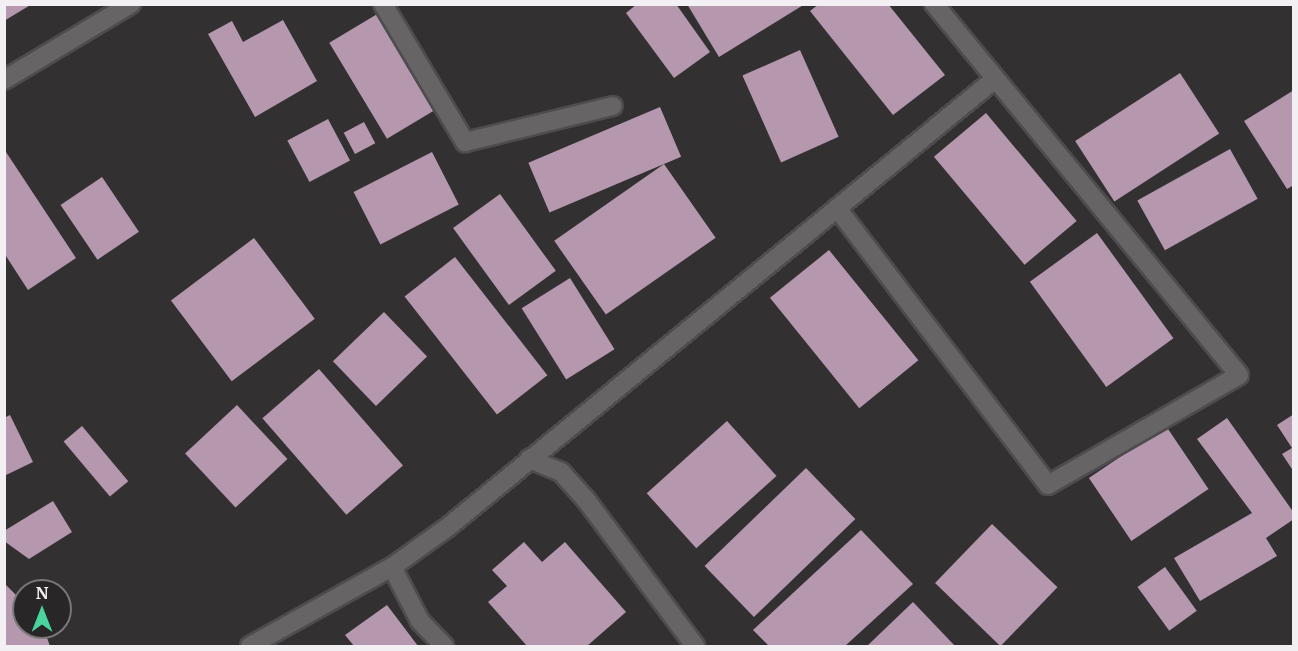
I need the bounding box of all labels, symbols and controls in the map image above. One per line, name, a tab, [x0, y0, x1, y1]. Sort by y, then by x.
north arrow	[12, 579, 72, 639]
text: N	[36, 583, 48, 603]

